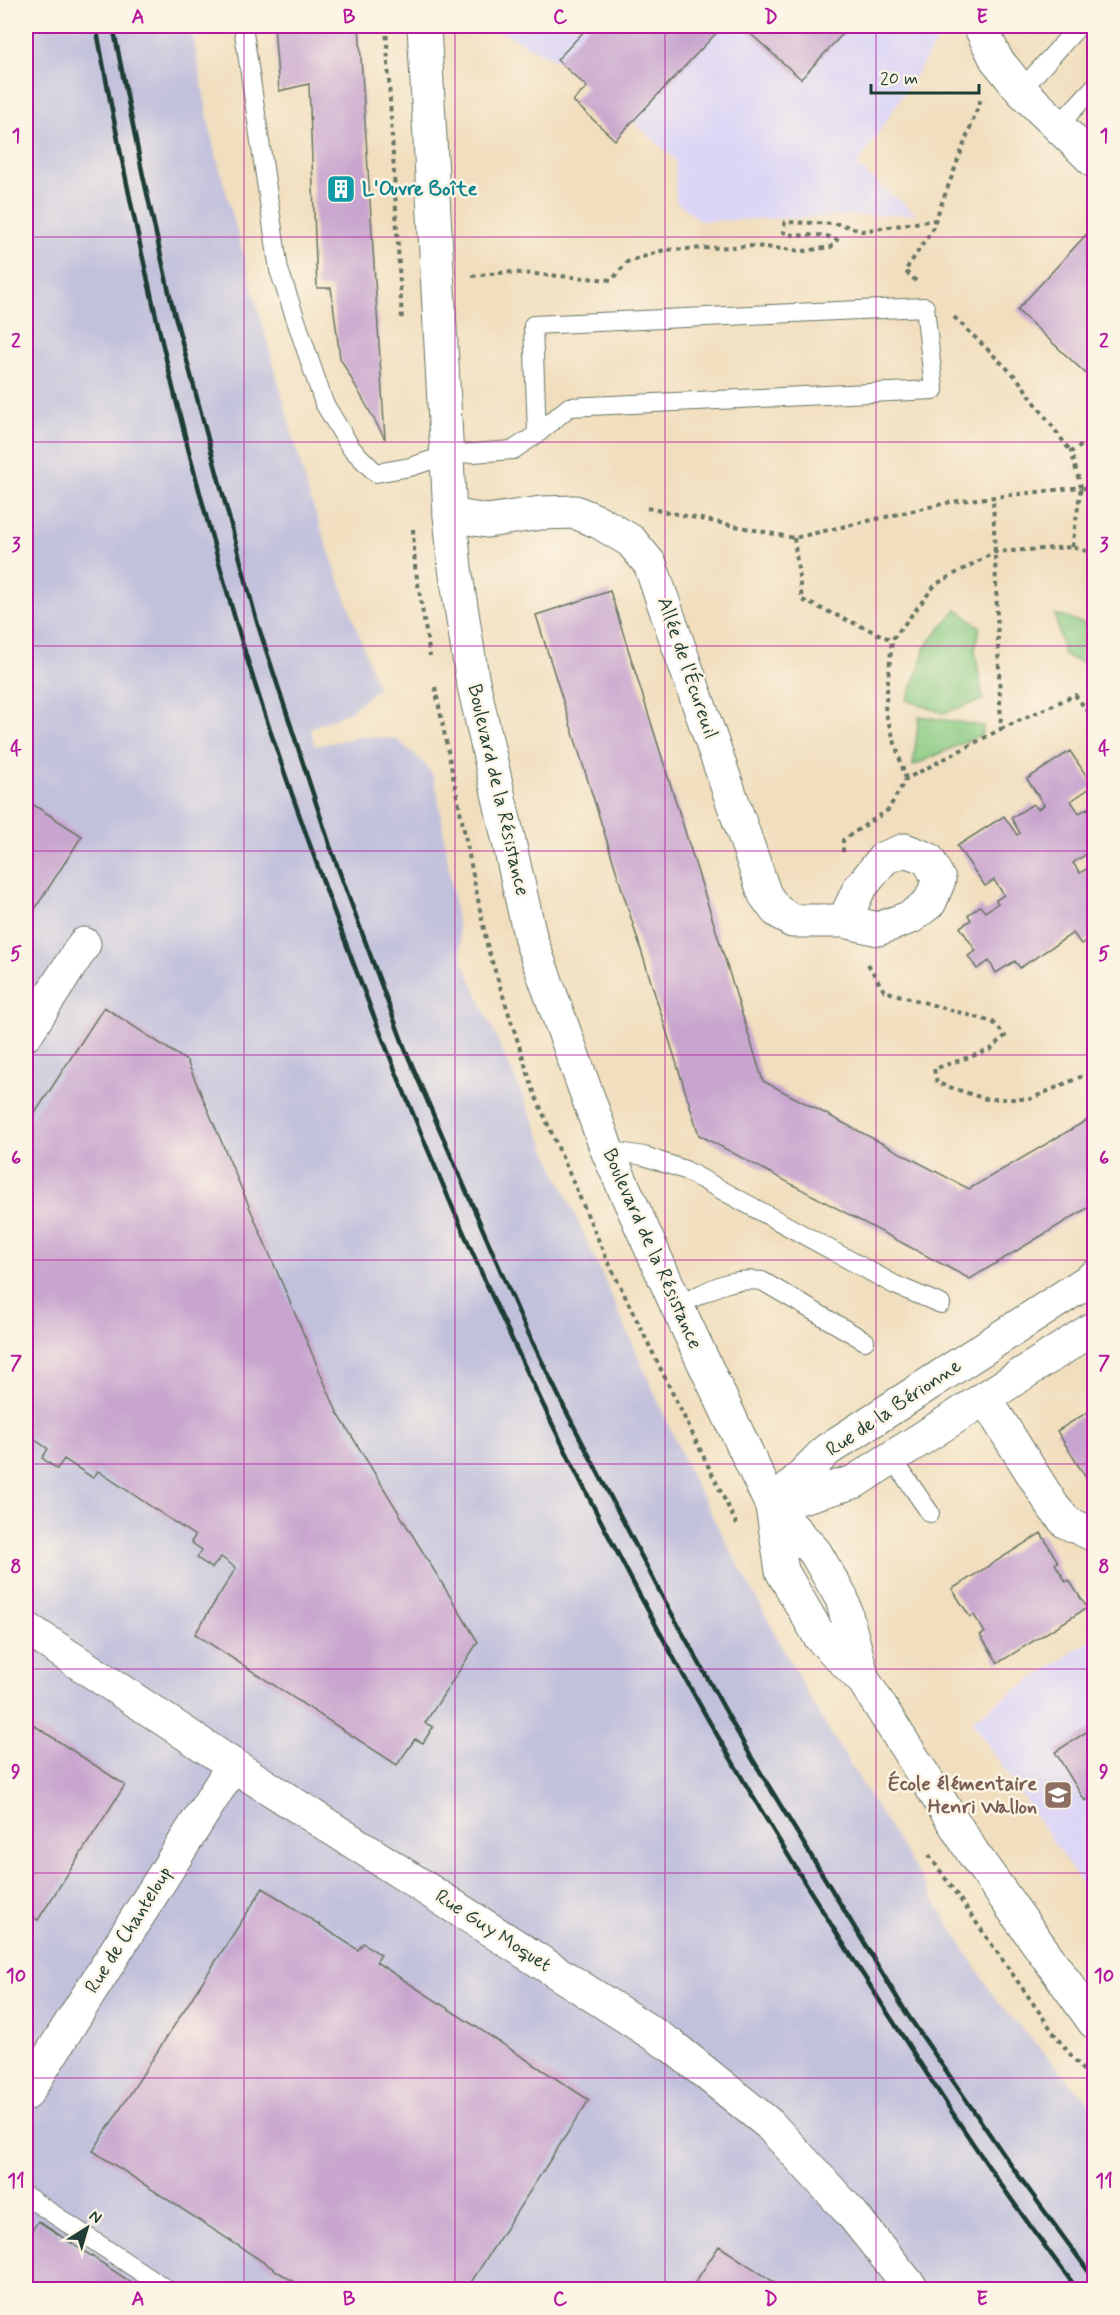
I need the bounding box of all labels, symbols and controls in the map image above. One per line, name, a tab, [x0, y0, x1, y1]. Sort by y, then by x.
text: A	[131, 4, 145, 31]
text: B	[343, 4, 356, 31]
text: C	[553, 4, 568, 31]
text: D	[764, 4, 778, 31]
text: E	[976, 4, 988, 31]
scale bar	[871, 57, 979, 95]
text: 20 m	[880, 67, 918, 91]
text: 1	[12, 123, 20, 150]
text: 1	[1100, 123, 1108, 150]
building icon: L'Ouvre Boîte	[325, 173, 357, 205]
place label: L'Ouvre Boîte	[362, 176, 477, 203]
text: 2	[11, 328, 21, 355]
text: 2	[1099, 328, 1109, 355]
text: 3	[11, 532, 21, 559]
text: 3	[1099, 532, 1109, 559]
street label: Allée de l'Écureuil	[650, 593, 724, 743]
street label: Boulevard de la Résistance	[460, 681, 536, 899]
text: 4	[10, 736, 22, 763]
text: 4	[1098, 736, 1110, 763]
text: 5	[10, 941, 22, 968]
text: 5	[1098, 941, 1110, 968]
text: 6	[11, 1145, 21, 1172]
street label: Boulevard de la Résistance	[596, 1145, 708, 1353]
text: 6	[1099, 1145, 1109, 1172]
text: 7	[10, 1350, 22, 1377]
text: 7	[1098, 1350, 1110, 1377]
street label: Rue de la Bérionne	[821, 1353, 967, 1463]
text: 8	[10, 1554, 22, 1581]
text: 8	[1098, 1554, 1110, 1581]
text: 9	[11, 1759, 21, 1786]
text: 9	[1099, 1759, 1109, 1786]
place label: École élémentaire Henri Wallon	[888, 1770, 1037, 1821]
school or university icon: École élémentaire Henri Wallon	[1042, 1779, 1074, 1811]
street label: Rue de Chanteloup	[79, 1861, 179, 1999]
street label: Rue Guy Moquet	[430, 1883, 556, 1979]
text: 10	[6, 1963, 26, 1990]
text: 10	[1094, 1963, 1114, 1990]
text: 11	[7, 2168, 25, 2195]
text: 11	[1095, 2168, 1113, 2195]
north arrow	[57, 2198, 117, 2258]
text: N	[85, 2206, 106, 2229]
text: A	[131, 2286, 145, 2313]
text: B	[343, 2286, 356, 2313]
text: C	[553, 2286, 568, 2313]
text: D	[764, 2286, 778, 2313]
text: E	[976, 2286, 988, 2313]

